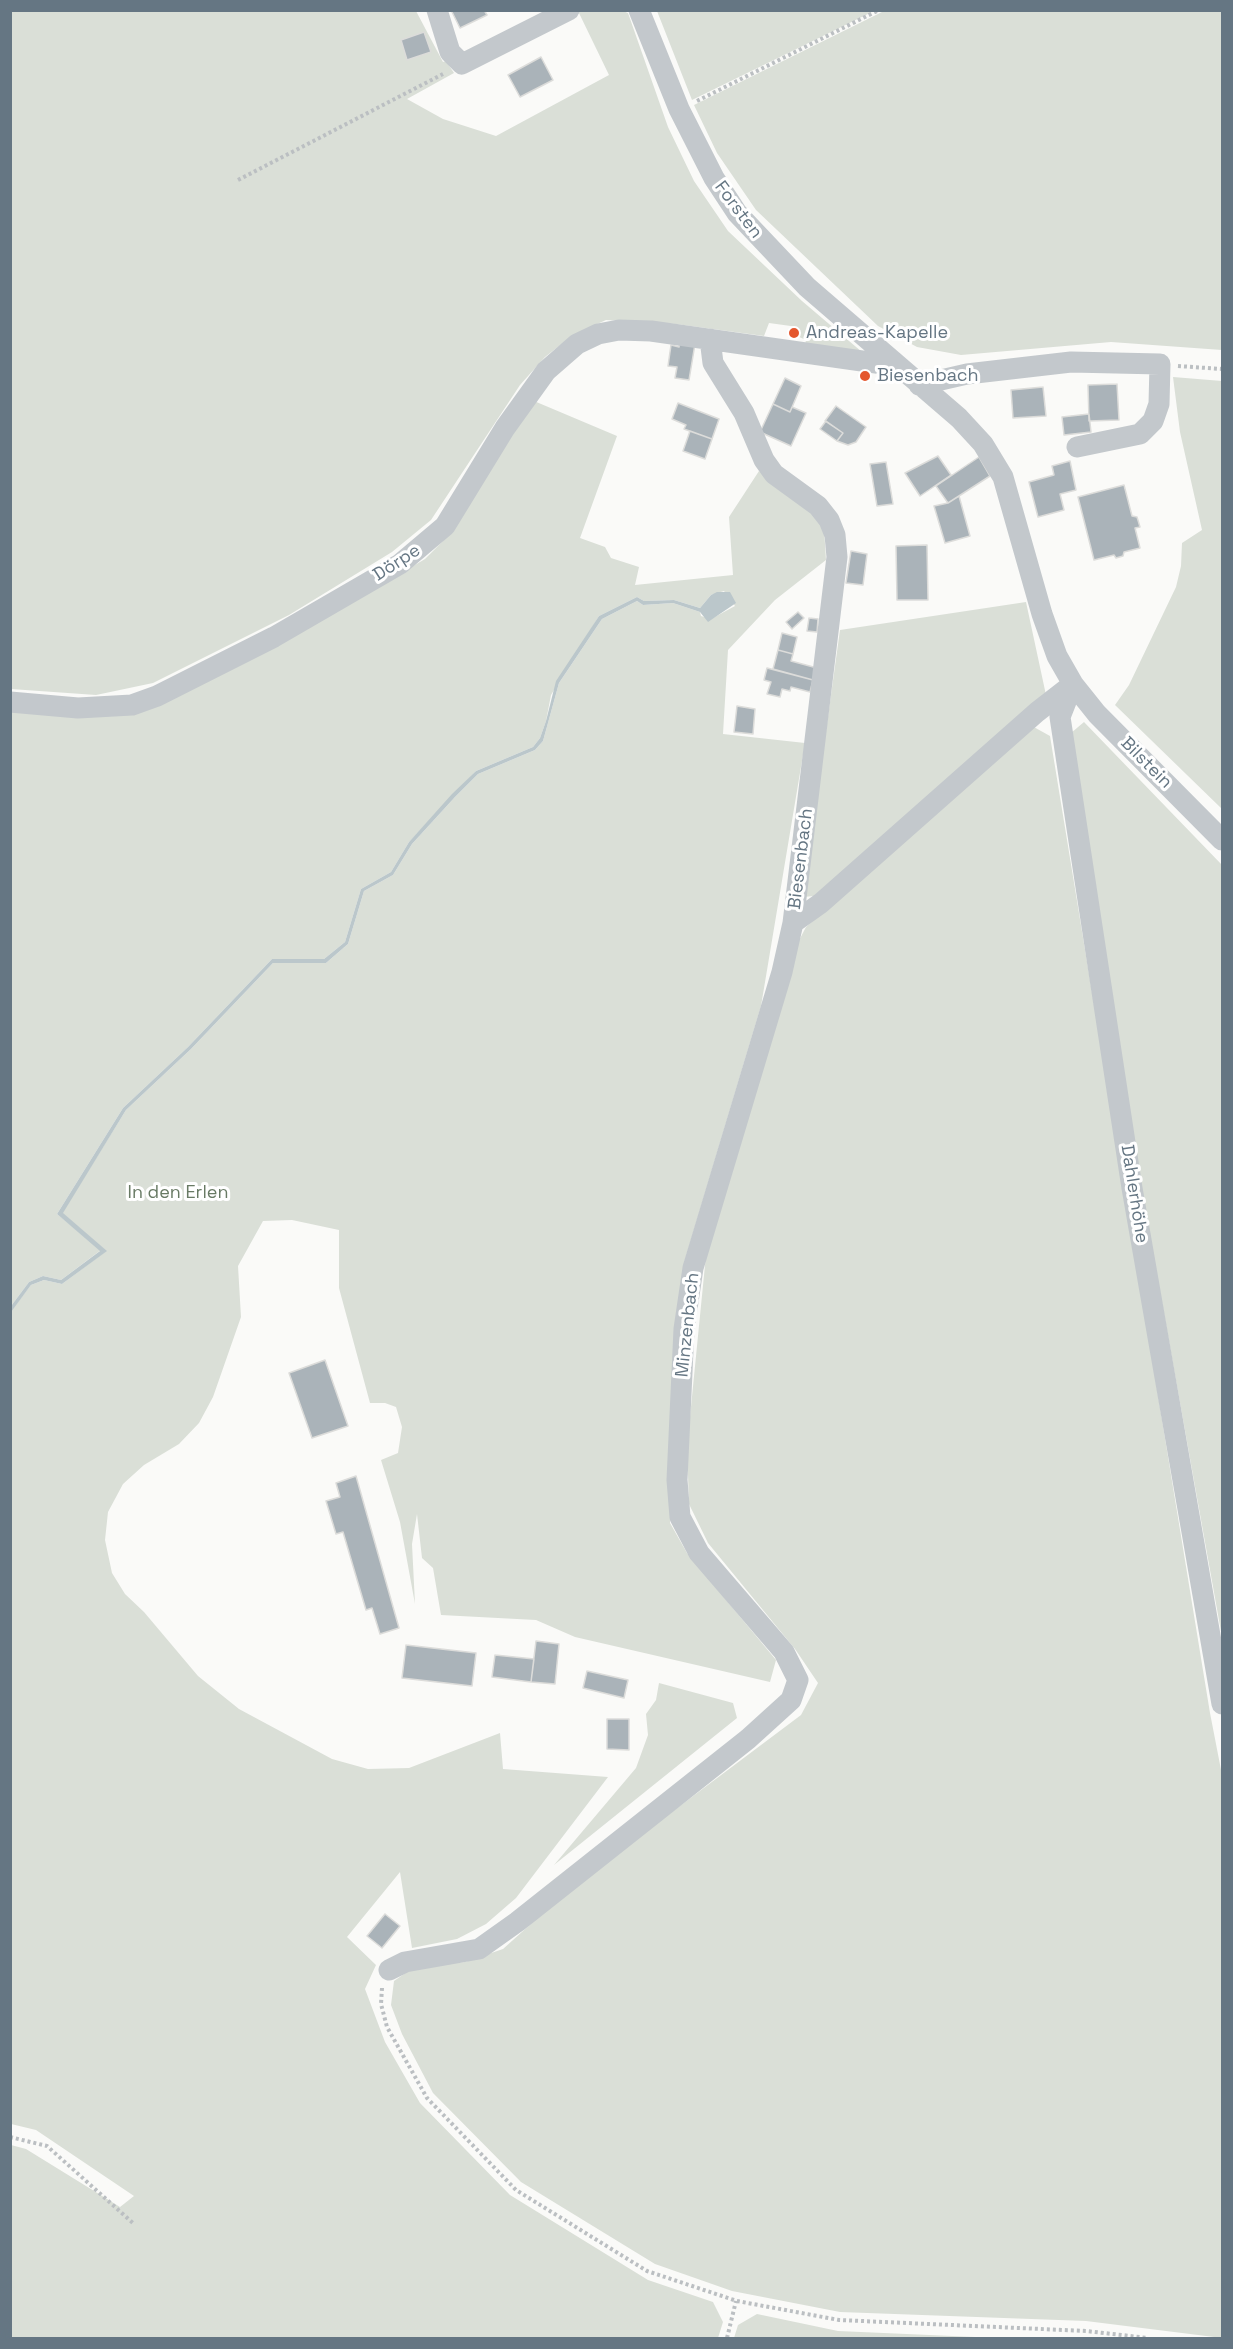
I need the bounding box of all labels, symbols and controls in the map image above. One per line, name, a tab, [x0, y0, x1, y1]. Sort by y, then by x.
street label: Forsten	[709, 177, 767, 243]
place label: Andreas-Kapelle	[806, 322, 948, 344]
marker: Andreas-Kapelle	[787, 326, 801, 340]
place label: Biesenbach	[877, 365, 979, 387]
marker: Biesenbach	[858, 369, 872, 383]
street label: Dörpe	[369, 540, 425, 586]
street label: Bilstein	[1116, 733, 1176, 793]
street label: Biesenbach	[784, 807, 818, 911]
street label: Dahlerhöhe	[1116, 1143, 1152, 1245]
park label: In den Erlen	[128, 1182, 228, 1204]
street label: Minzenbach	[672, 1272, 704, 1378]

